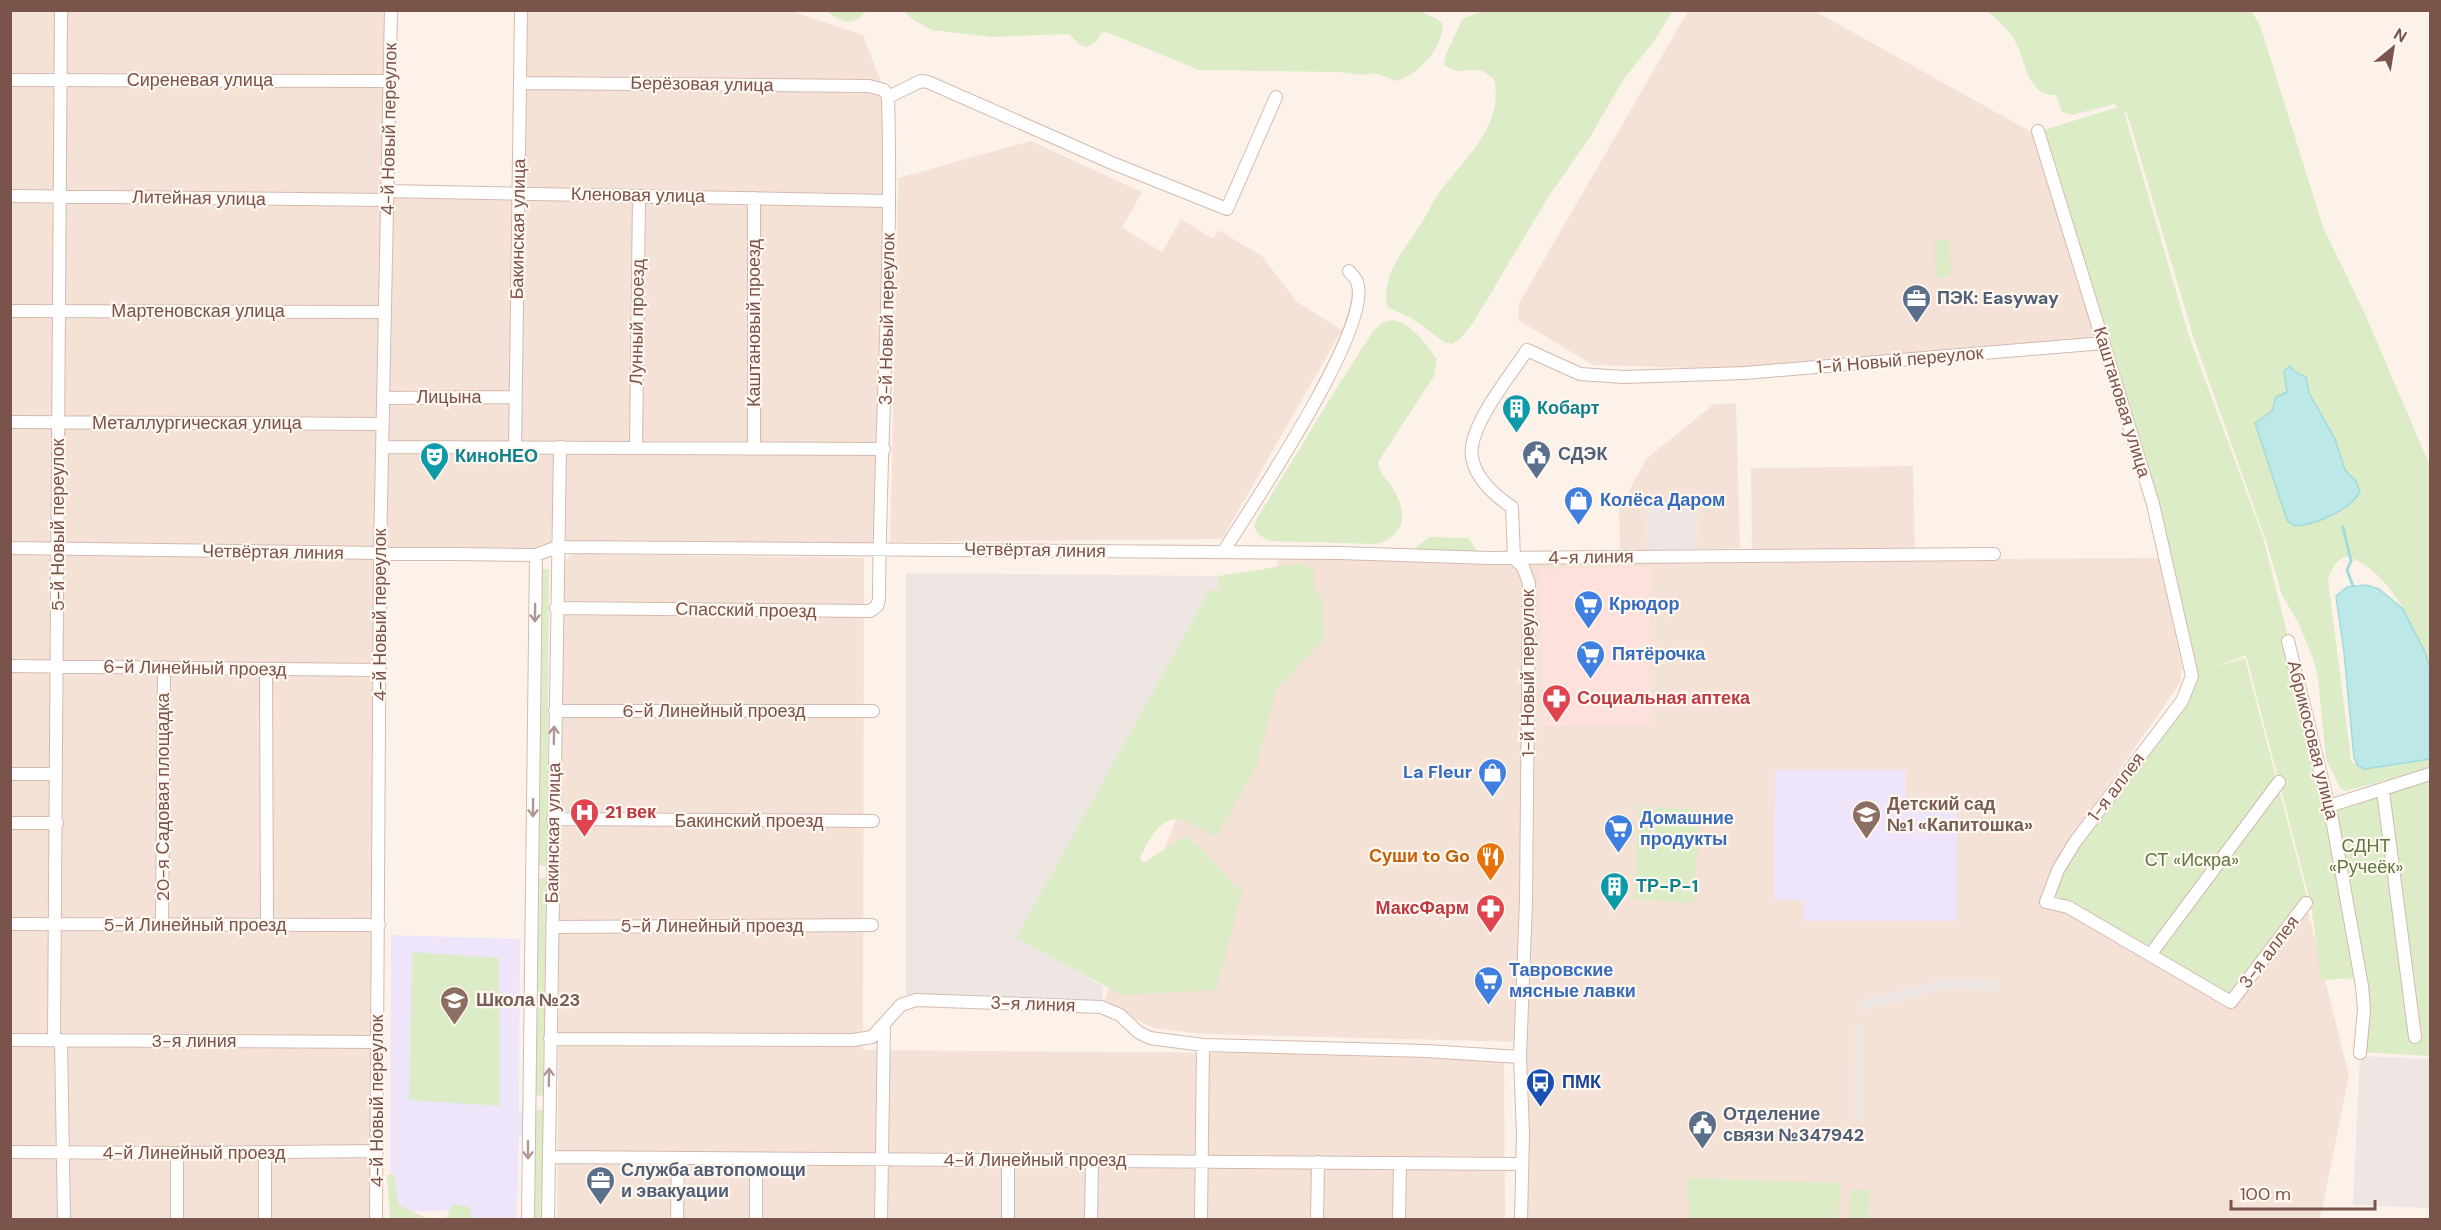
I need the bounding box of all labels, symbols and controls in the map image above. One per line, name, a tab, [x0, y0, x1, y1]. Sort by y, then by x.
north arrow	[2363, 18, 2423, 78]
text: N	[2390, 23, 2411, 47]
street label: 4-й Новый переулок	[375, 42, 403, 216]
street label: Сиреневая улица	[127, 68, 274, 92]
street label: Берёзовая улица	[630, 71, 775, 97]
street label: Бакинская улица	[505, 157, 531, 300]
street label: Кленовая улица	[571, 182, 706, 208]
street label: Литейная улица	[132, 185, 267, 211]
street label: 3-й Новый переулок	[873, 233, 901, 405]
street label: Каштановый проезд	[742, 238, 766, 407]
street label: Лунный проезд	[624, 258, 650, 385]
office icon: ПЭК: Easyway	[1900, 282, 1932, 324]
place label: ПЭК: Easyway	[1937, 286, 2059, 310]
street label: Мартеновская улица	[111, 299, 286, 323]
street label: Каштановая улица	[2088, 324, 2157, 481]
street label: 1-й Новый переулок	[1816, 341, 1985, 379]
street label: Лицына	[416, 385, 483, 409]
building icon: Кобарт	[1500, 392, 1532, 434]
place label: Кобарт	[1537, 396, 1600, 420]
street label: Металлургическая улица	[92, 411, 303, 435]
public building icon: СДЭК	[1521, 438, 1553, 480]
street label: 5-й Новый переулок	[46, 439, 70, 611]
theatre icon: КиноНЕО	[418, 440, 450, 482]
place label: СДЭК	[1558, 442, 1608, 466]
place label: КиноНЕО	[455, 444, 538, 468]
shop icon: Колёса Даром	[1563, 484, 1595, 526]
place label: Колёса Даром	[1600, 488, 1725, 512]
street label: 4-й Новый переулок	[368, 529, 392, 701]
street label: Четвёртая линия	[964, 537, 1106, 563]
street label: Четвёртая линия	[202, 539, 344, 565]
street label: 4-я линия	[1548, 544, 1634, 570]
supermarket icon: Крюдор	[1572, 588, 1604, 630]
street label: 1-й Новый переулок	[1516, 589, 1540, 757]
place label: Крюдор	[1609, 592, 1680, 616]
street label: Спасский проезд	[675, 597, 817, 623]
one-way arrow	[529, 603, 541, 623]
supermarket icon: Пятёрочка	[1575, 638, 1607, 680]
place label: Пятёрочка	[1612, 642, 1706, 666]
street label: 6-й Линейный проезд	[103, 654, 287, 682]
street label: Абрикосовая улица	[2282, 658, 2345, 823]
pharmacy icon: Социальная аптека	[1540, 682, 1572, 724]
place label: Социальная аптека	[1577, 686, 1751, 710]
street label: 20-я Садовая площадка	[151, 692, 175, 901]
street label: 6-й Линейный проезд	[622, 699, 806, 723]
one-way arrow	[549, 726, 560, 746]
street label: 1-я аллея	[2082, 748, 2150, 826]
shop icon: La Fleur	[1477, 756, 1509, 798]
place label: La Fleur	[1403, 760, 1472, 784]
street label: Бакинская улица	[540, 761, 566, 904]
place label: Детский сад №1 «Капитошка»	[1887, 792, 2033, 837]
hospital icon: 21 век	[568, 796, 600, 838]
one-way arrow	[527, 798, 539, 818]
school or university icon: Детский сад №1 «Капитошка»	[1850, 798, 1882, 840]
place label: 21 век	[605, 800, 657, 824]
place label: Домашние продукты	[1640, 806, 1734, 851]
street label: Бакинский проезд	[674, 809, 824, 833]
supermarket icon: Домашние продукты	[1603, 812, 1635, 854]
park label: СДНТ «Ручеёк»	[2329, 834, 2403, 879]
restaurant icon: Суши to Go	[1475, 840, 1507, 882]
place label: Суши to Go	[1369, 844, 1470, 868]
park label: СТ «Искра»	[2145, 848, 2239, 872]
building icon: ТР-Р-1	[1599, 870, 1631, 912]
place label: ТР-Р-1	[1636, 874, 1698, 898]
pharmacy icon: МаксФарм	[1474, 892, 1506, 934]
place label: МаксФарм	[1376, 896, 1469, 920]
street label: 3-я аллея	[2234, 911, 2304, 993]
street label: 5-й Линейный проезд	[104, 913, 287, 937]
street label: 5-й Линейный проезд	[621, 914, 804, 938]
place label: Тавровские мясные лавки	[1509, 958, 1636, 1003]
supermarket icon: Тавровские мясные лавки	[1472, 964, 1504, 1006]
school or university icon: Школа №23	[439, 984, 471, 1026]
place label: Школа №23	[476, 988, 580, 1012]
street label: 3-я линия	[990, 991, 1076, 1017]
street label: 4-й Новый переулок	[365, 1015, 389, 1187]
street label: 3-я линия	[151, 1029, 237, 1053]
bus stop icon: ПМК	[1525, 1066, 1557, 1108]
one-way arrow	[544, 1068, 555, 1088]
place label: ПМК	[1562, 1070, 1602, 1094]
place label: Отделение связи №347942	[1723, 1102, 1864, 1147]
public building icon: Отделение связи №347942	[1686, 1108, 1718, 1150]
one-way arrow	[522, 1140, 534, 1160]
street label: 4-й Линейный проезд	[103, 1141, 286, 1165]
street label: 4-й Линейный проезд	[944, 1148, 1127, 1172]
place label: Служба автопомощи и эвакуации	[621, 1158, 806, 1203]
office icon: Служба автопомощи и эвакуации	[584, 1164, 616, 1206]
scale bar	[2231, 1173, 2375, 1211]
text: 100 m	[2240, 1182, 2291, 1206]

